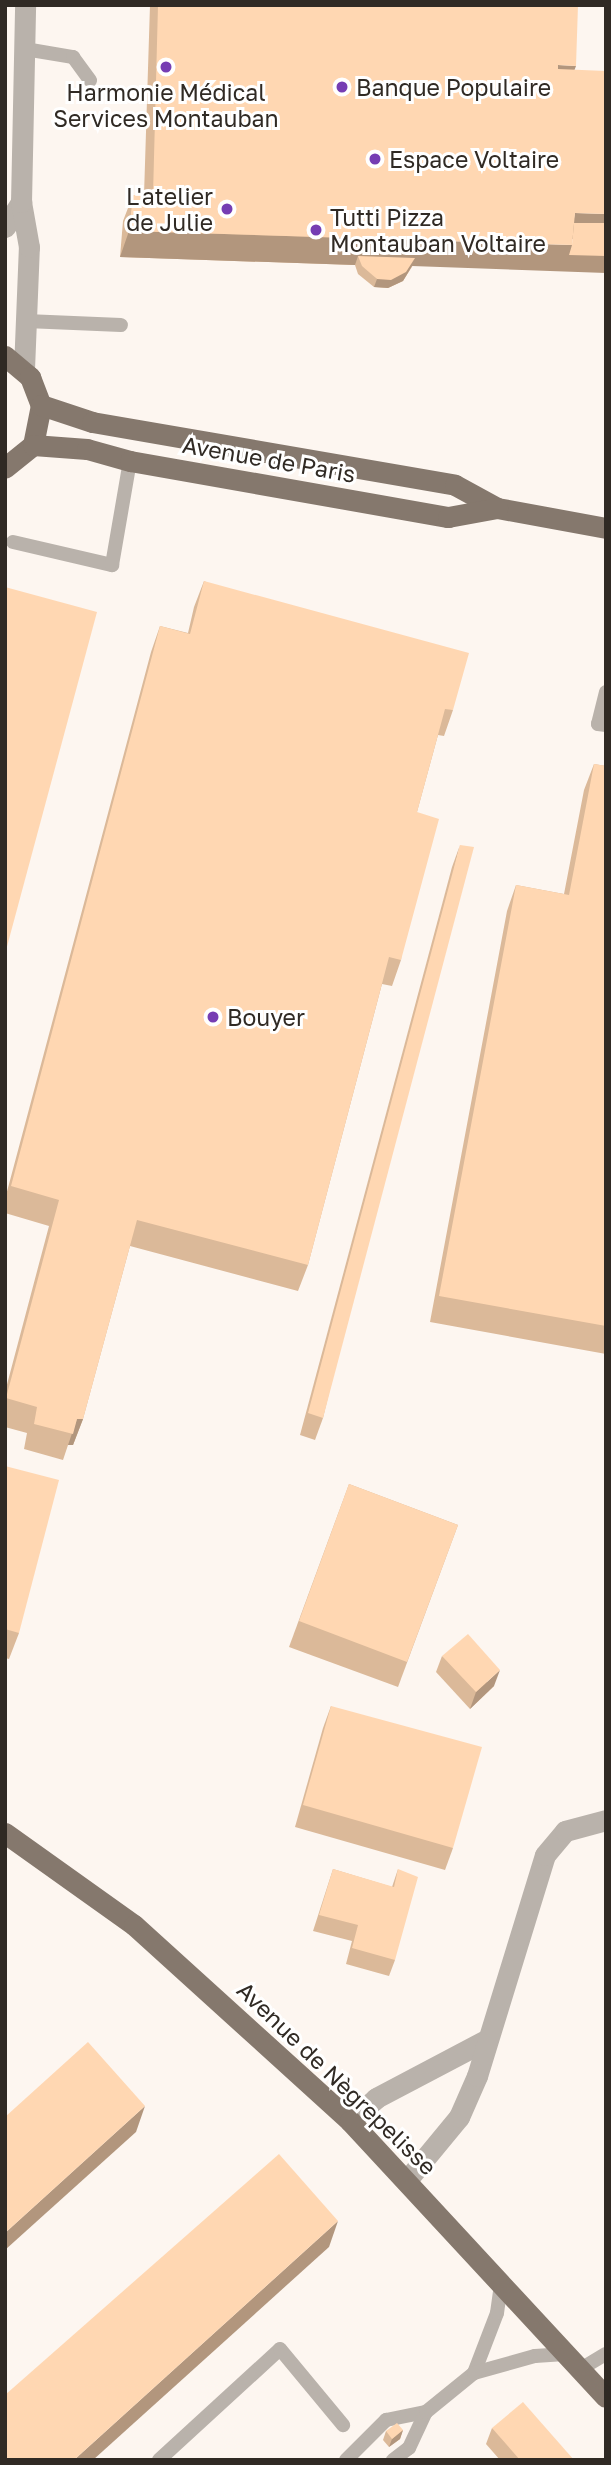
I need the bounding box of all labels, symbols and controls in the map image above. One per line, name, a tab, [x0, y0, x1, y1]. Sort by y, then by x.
marker: Harmonie Médical Services Montauban	[158, 59, 174, 75]
place label: Banque Populaire	[356, 73, 551, 101]
place label: Harmonie Médical Services Montauban	[53, 78, 279, 132]
marker: Banque Populaire	[334, 79, 350, 95]
place label: Espace Voltaire	[389, 145, 559, 173]
marker: Espace Voltaire	[367, 151, 383, 167]
place label: L'atelier de Julie	[126, 182, 213, 236]
marker: L'atelier de Julie	[219, 201, 235, 217]
place label: Tutti Pizza Montauban Voltaire	[330, 203, 546, 257]
marker: Tutti Pizza Montauban Voltaire	[308, 222, 324, 238]
street label: Avenue de Paris	[180, 430, 358, 488]
place label: Bouyer	[227, 1003, 305, 1031]
marker: Bouyer	[205, 1009, 221, 1025]
street label: Avenue de Nègrepelisse	[232, 1976, 442, 2180]

